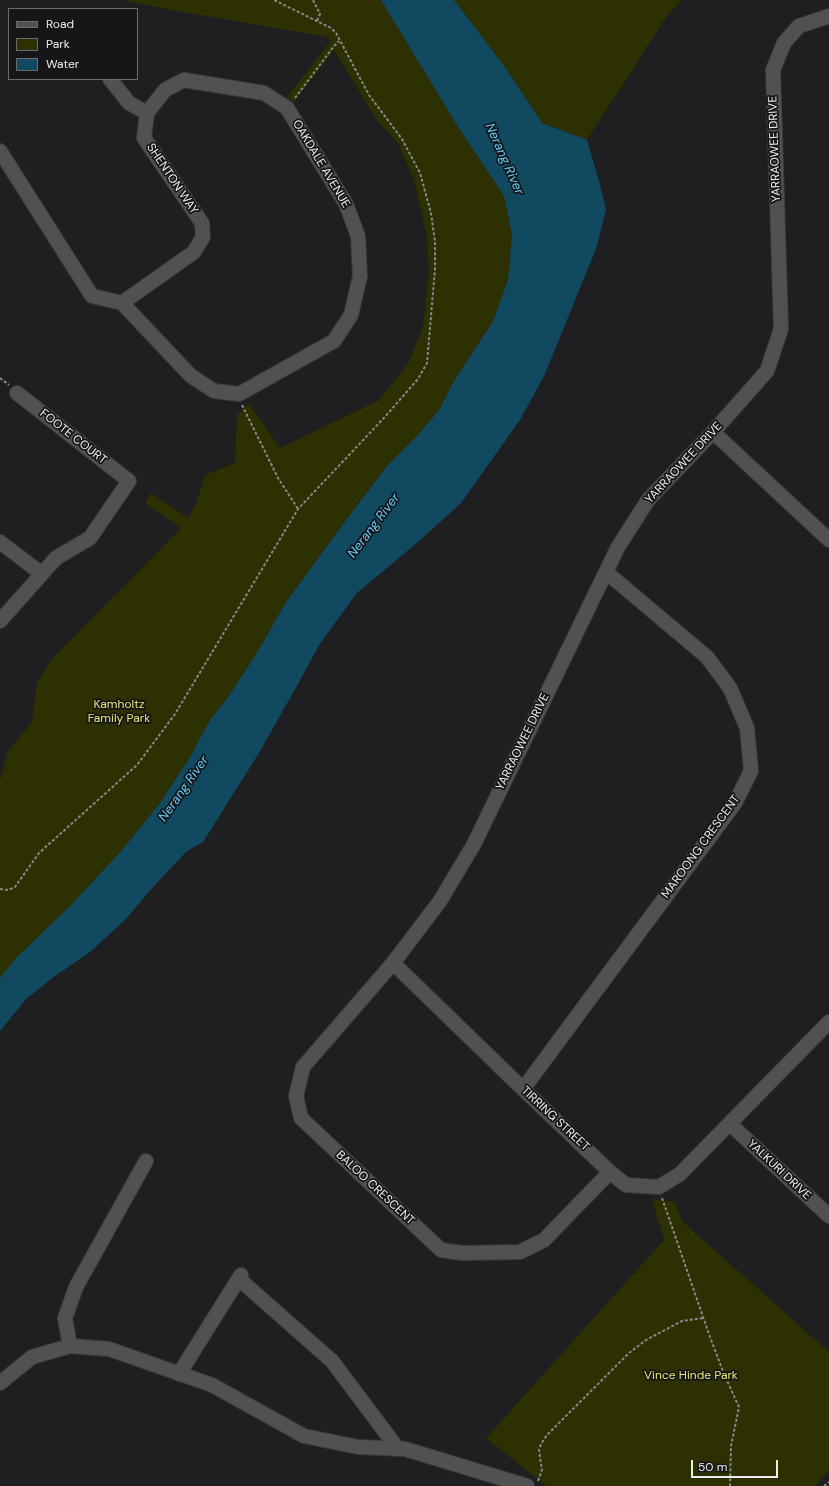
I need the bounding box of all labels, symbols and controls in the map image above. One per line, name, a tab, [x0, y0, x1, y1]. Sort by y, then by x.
legend	[8, 8, 138, 80]
text: Road	[46, 16, 74, 32]
text: Park	[46, 36, 70, 52]
text: Water	[46, 56, 79, 72]
street label: YARRAOWEE DRIVE	[766, 96, 784, 202]
street label: OAKDALE AVENUE	[289, 117, 353, 211]
water label: Nerang River	[481, 121, 527, 197]
street label: SHENTON WAY	[143, 141, 201, 217]
street label: FOOTE COURT	[37, 406, 109, 468]
street label: YARRAOWEE DRIVE	[643, 419, 725, 507]
water label: Nerang River	[345, 491, 403, 561]
street label: YARRAOWEE DRIVE	[493, 691, 553, 793]
park label: Kamholtz Family Park	[88, 698, 150, 726]
water label: Nerang River	[156, 753, 212, 825]
street label: MAROONG CRESCENT	[659, 793, 743, 901]
street label: TIRRING STREET	[518, 1084, 592, 1154]
street label: YALKURI DRIVE	[744, 1137, 814, 1203]
street label: BALOO CRESCENT	[333, 1148, 417, 1228]
park label: Vince Hinde Park	[644, 1369, 738, 1383]
scale bar	[693, 1452, 780, 1478]
text: 50 m	[698, 1459, 727, 1475]

